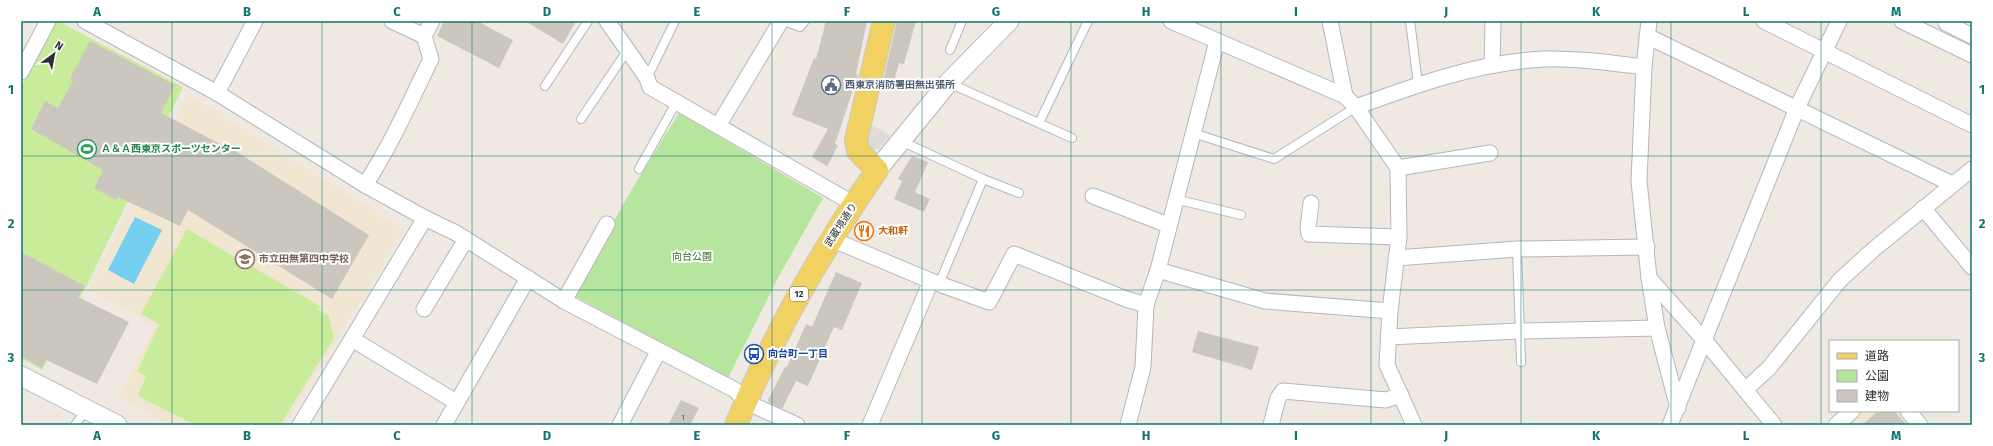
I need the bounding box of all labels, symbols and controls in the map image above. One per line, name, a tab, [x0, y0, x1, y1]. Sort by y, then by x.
text: A	[92, 4, 101, 19]
text: B	[243, 4, 251, 19]
text: C	[393, 4, 401, 19]
text: D	[543, 4, 552, 19]
text: E	[694, 4, 701, 19]
text: F	[844, 4, 851, 19]
text: G	[992, 4, 1000, 19]
text: H	[1142, 4, 1150, 19]
text: I	[1294, 4, 1298, 19]
text: J	[1443, 4, 1448, 19]
text: K	[1592, 4, 1601, 19]
text: L	[1743, 4, 1750, 19]
text: M	[1891, 4, 1901, 19]
north arrow	[34, 34, 74, 74]
text: N	[52, 38, 66, 53]
public building icon: 西東京消防署田無出張所	[820, 74, 842, 96]
place label: 西東京消防署田無出張所	[845, 79, 955, 91]
text: 1	[8, 82, 14, 97]
text: 1	[1979, 82, 1985, 97]
sports icon: Ａ＆Ａ西東京スポーツセンター	[76, 138, 98, 160]
place label: Ａ＆Ａ西東京スポーツセンター	[101, 143, 241, 155]
street label: 武蔵境通り	[822, 201, 860, 249]
text: 2	[8, 216, 15, 231]
text: 2	[1979, 216, 1986, 231]
restaurant icon: 大和軒	[853, 220, 875, 242]
place label: 大和軒	[878, 225, 908, 237]
school or university icon: 市立田無第四中学校	[234, 248, 256, 270]
park label: 向台公園	[672, 251, 712, 263]
place label: 市立田無第四中学校	[259, 253, 349, 265]
road number: 12	[790, 287, 808, 301]
legend	[1829, 340, 1959, 412]
bus stop icon: 向台町一丁目	[743, 343, 765, 365]
place label: 向台町一丁目	[768, 348, 828, 360]
text: 道路	[1865, 349, 1889, 363]
text: 3	[7, 350, 15, 365]
text: 3	[1978, 350, 1986, 365]
text: 公園	[1865, 369, 1889, 383]
text: 建物	[1865, 389, 1889, 403]
house number: 1	[681, 413, 685, 422]
text: A	[92, 428, 101, 443]
text: B	[243, 428, 251, 443]
text: C	[393, 428, 401, 443]
text: D	[543, 428, 552, 443]
text: E	[694, 428, 701, 443]
text: F	[844, 428, 851, 443]
text: G	[992, 428, 1000, 443]
text: H	[1142, 428, 1150, 443]
text: I	[1294, 428, 1298, 443]
text: J	[1443, 428, 1448, 443]
text: K	[1592, 428, 1601, 443]
text: L	[1743, 428, 1750, 443]
text: M	[1891, 428, 1901, 443]

